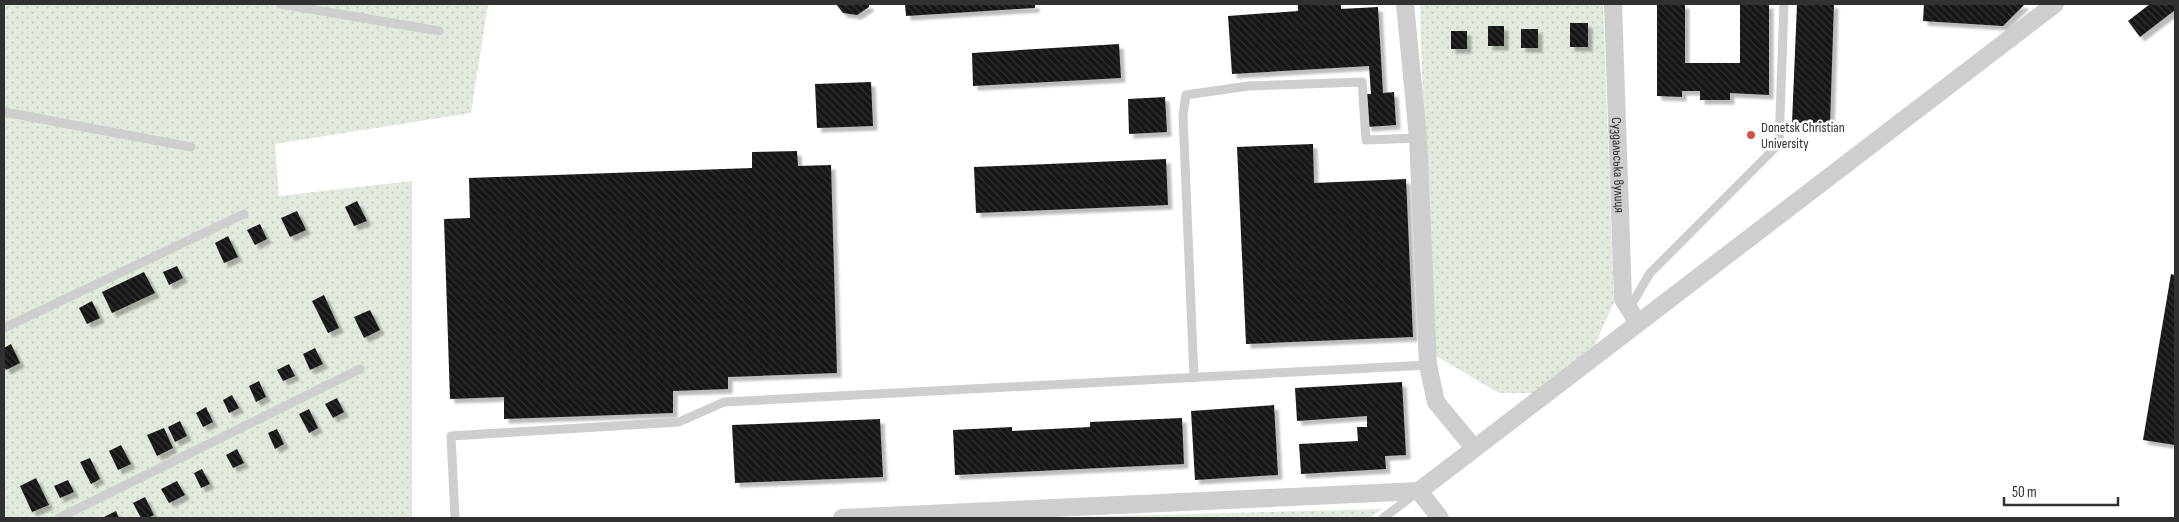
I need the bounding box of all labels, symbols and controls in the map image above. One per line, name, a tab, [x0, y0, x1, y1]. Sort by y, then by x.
street label: Суздальська вулиця	[1608, 117, 1628, 213]
place label: Donetsk Christian University	[1761, 119, 1845, 152]
marker: Donetsk Christian University	[1745, 129, 1757, 141]
scale bar	[2004, 474, 2118, 506]
text: 50 m	[2012, 483, 2037, 502]

